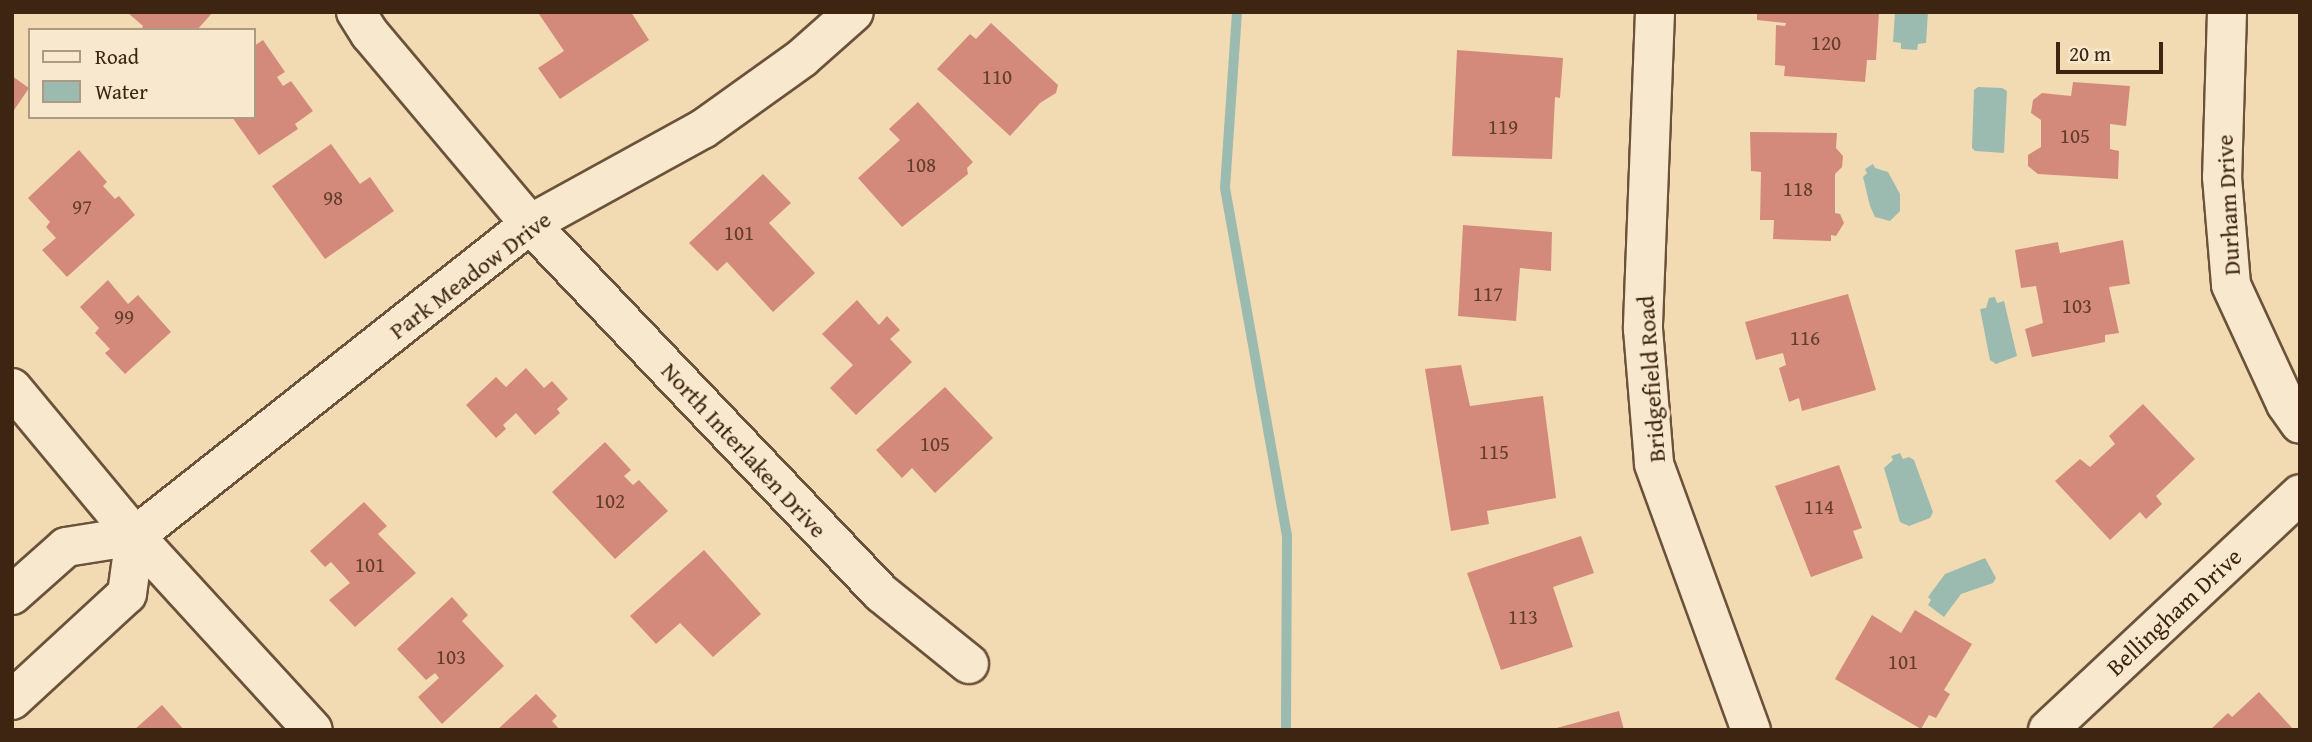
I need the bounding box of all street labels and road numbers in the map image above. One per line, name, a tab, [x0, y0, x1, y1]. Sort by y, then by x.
street label: Durham Drive	[2210, 134, 2246, 276]
street label: Park Meadow Drive	[384, 205, 556, 345]
street label: Bridgefield Road	[1631, 295, 1671, 463]
street label: North Interlaken Drive	[655, 356, 833, 544]
street label: Bellingham Drive	[2101, 542, 2247, 682]

